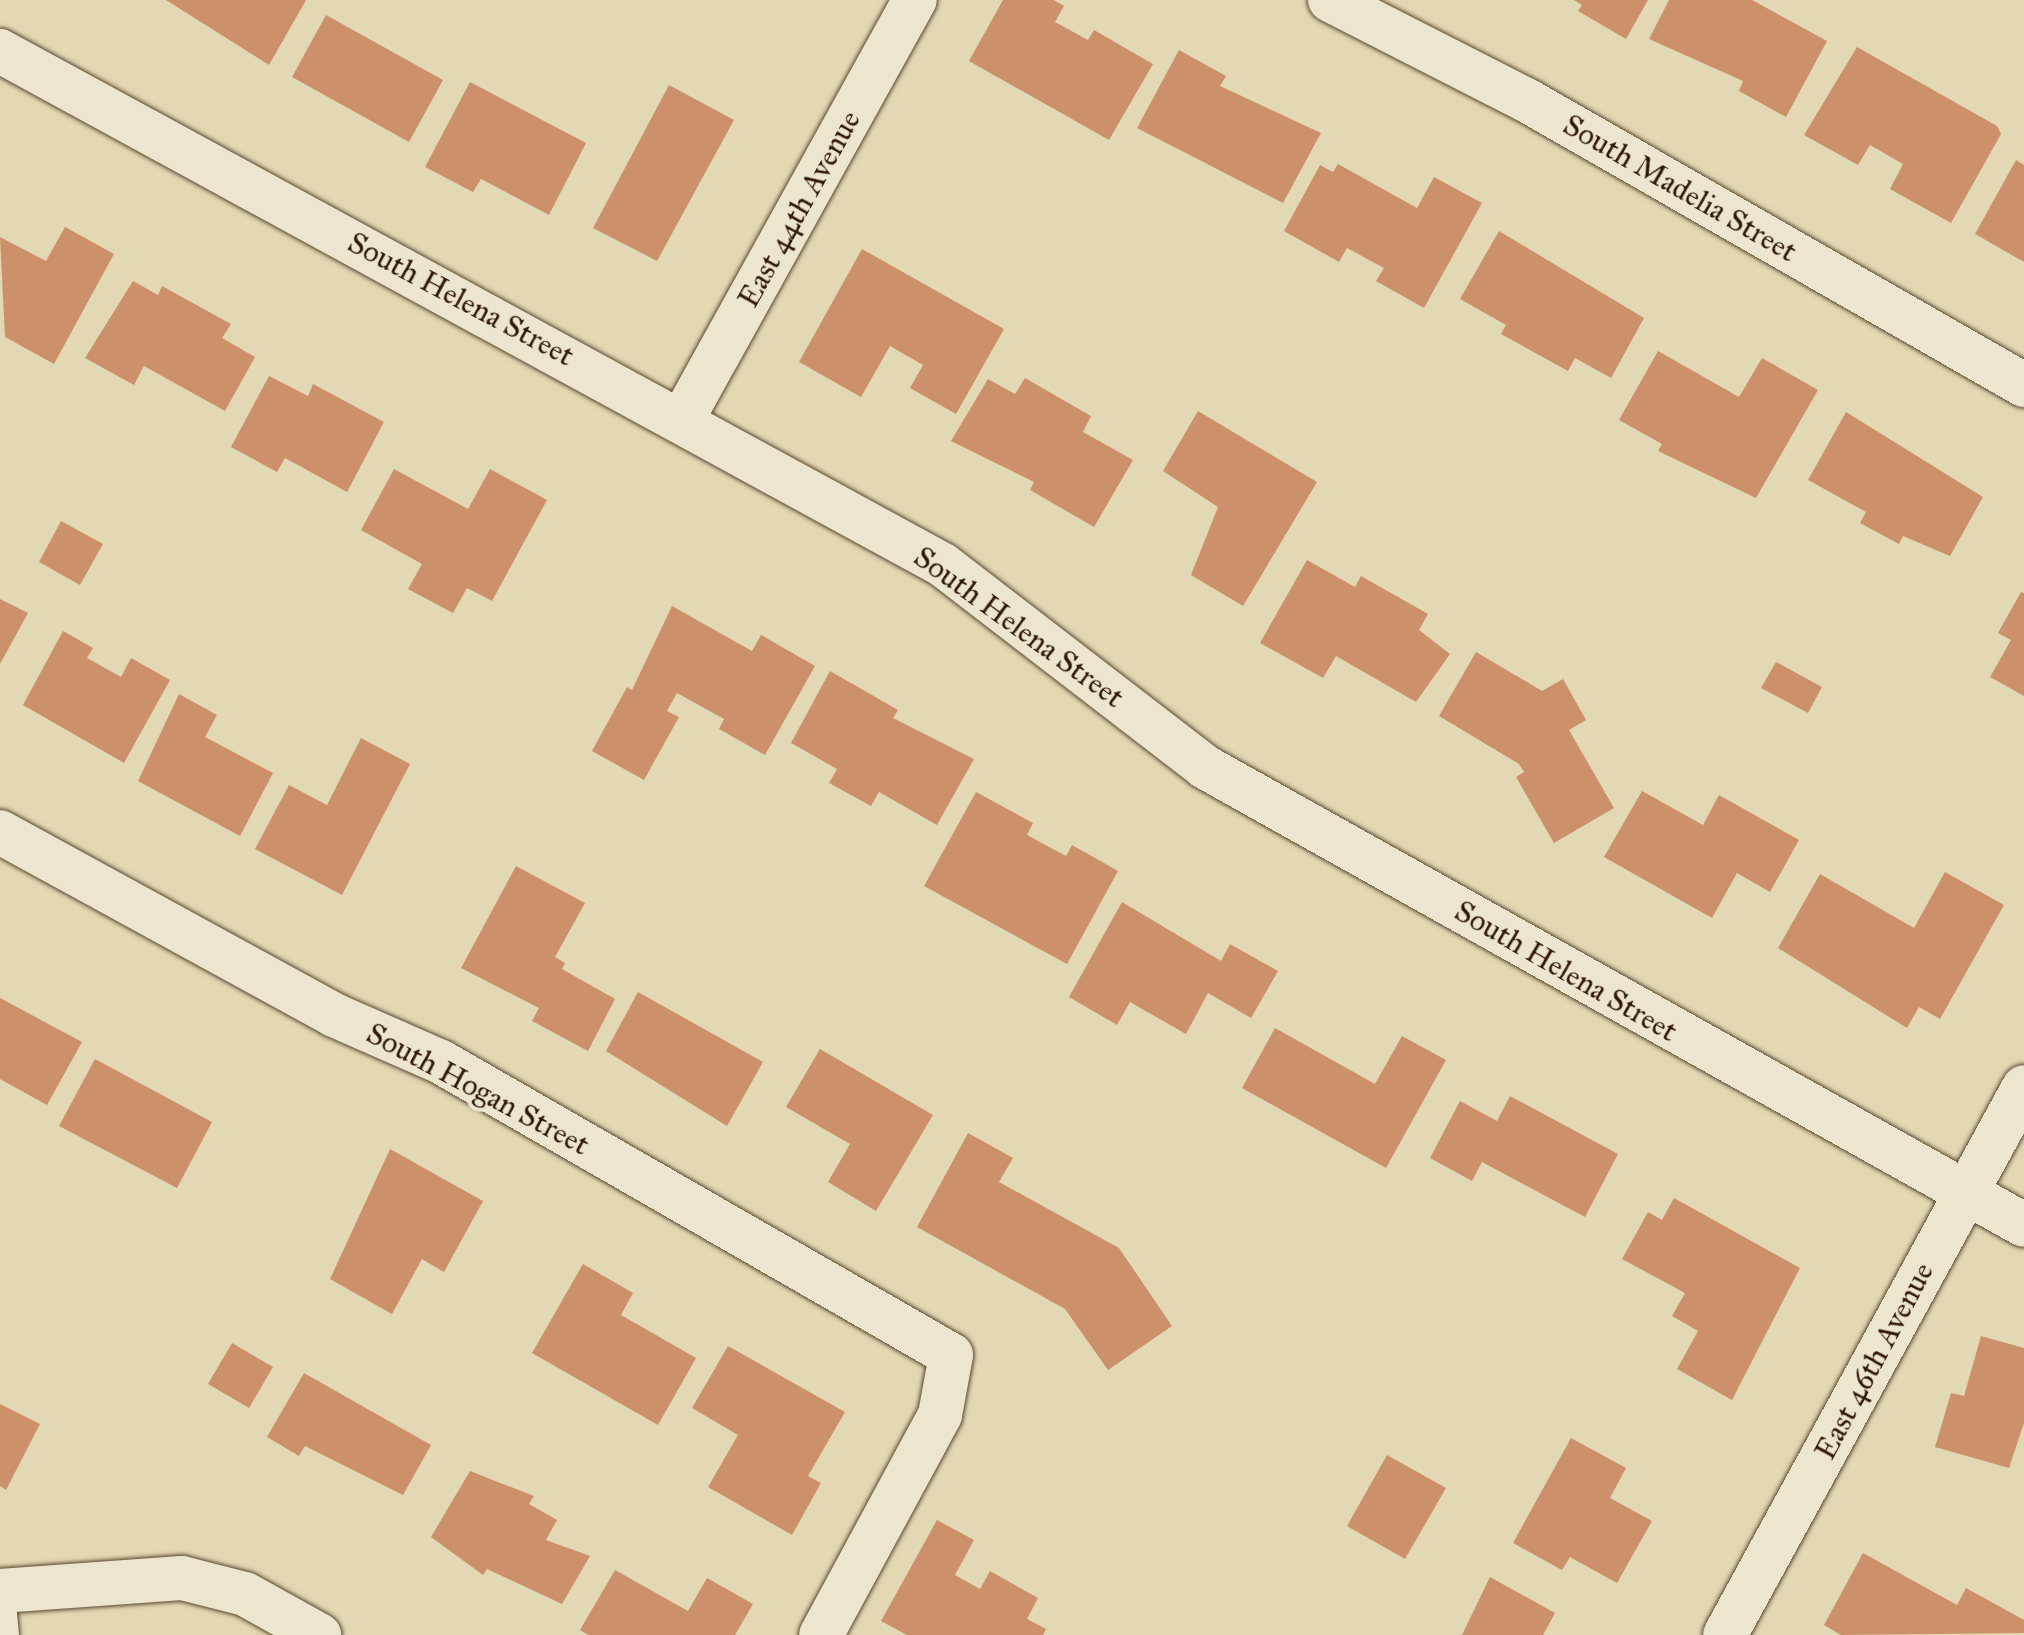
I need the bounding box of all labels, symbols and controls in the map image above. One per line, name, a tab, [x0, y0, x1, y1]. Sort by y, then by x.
street label: East 44th Avenue	[730, 104, 868, 314]
street label: South Madelia Street	[1557, 107, 1803, 269]
street label: South Helena Street	[342, 224, 580, 374]
street label: South Helena Street	[907, 539, 1131, 715]
street label: South Helena Street	[1448, 893, 1684, 1049]
street label: South Hogan Street	[360, 1015, 596, 1163]
street label: East 46th Avenue	[1807, 1256, 1941, 1466]

